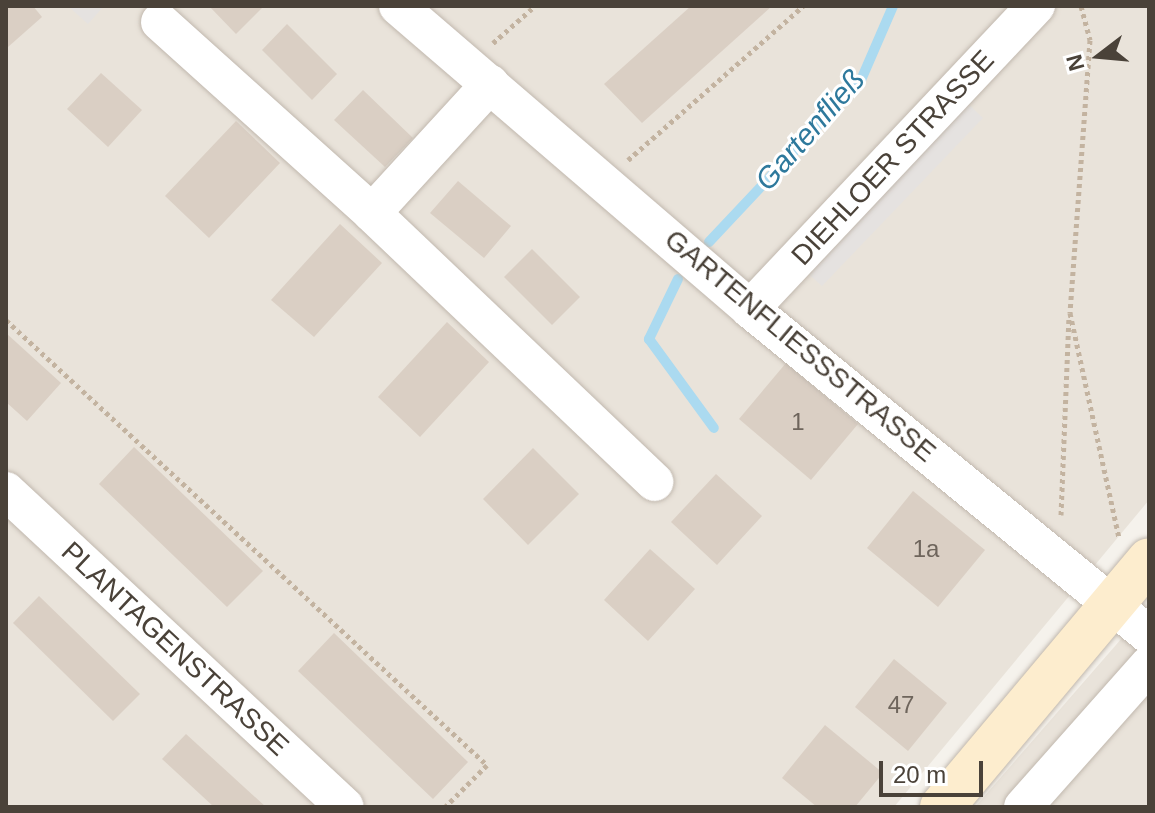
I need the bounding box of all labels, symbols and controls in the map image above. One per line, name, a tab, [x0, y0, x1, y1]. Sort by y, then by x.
north arrow	[1059, 16, 1139, 96]
street label: DIEHLOER STRASSE	[785, 44, 1001, 272]
text: N	[1061, 52, 1090, 74]
water label: Gartenfließ	[748, 62, 872, 198]
street label: GARTENFLIESSSTRASSE	[658, 223, 942, 469]
house number: 1	[791, 408, 805, 436]
street label: PLANTAGENSTRASSE	[54, 535, 296, 763]
house number: 1a	[913, 535, 939, 563]
house number: 47	[888, 691, 914, 719]
scale bar	[883, 745, 987, 795]
text: 20 m	[893, 761, 946, 788]

